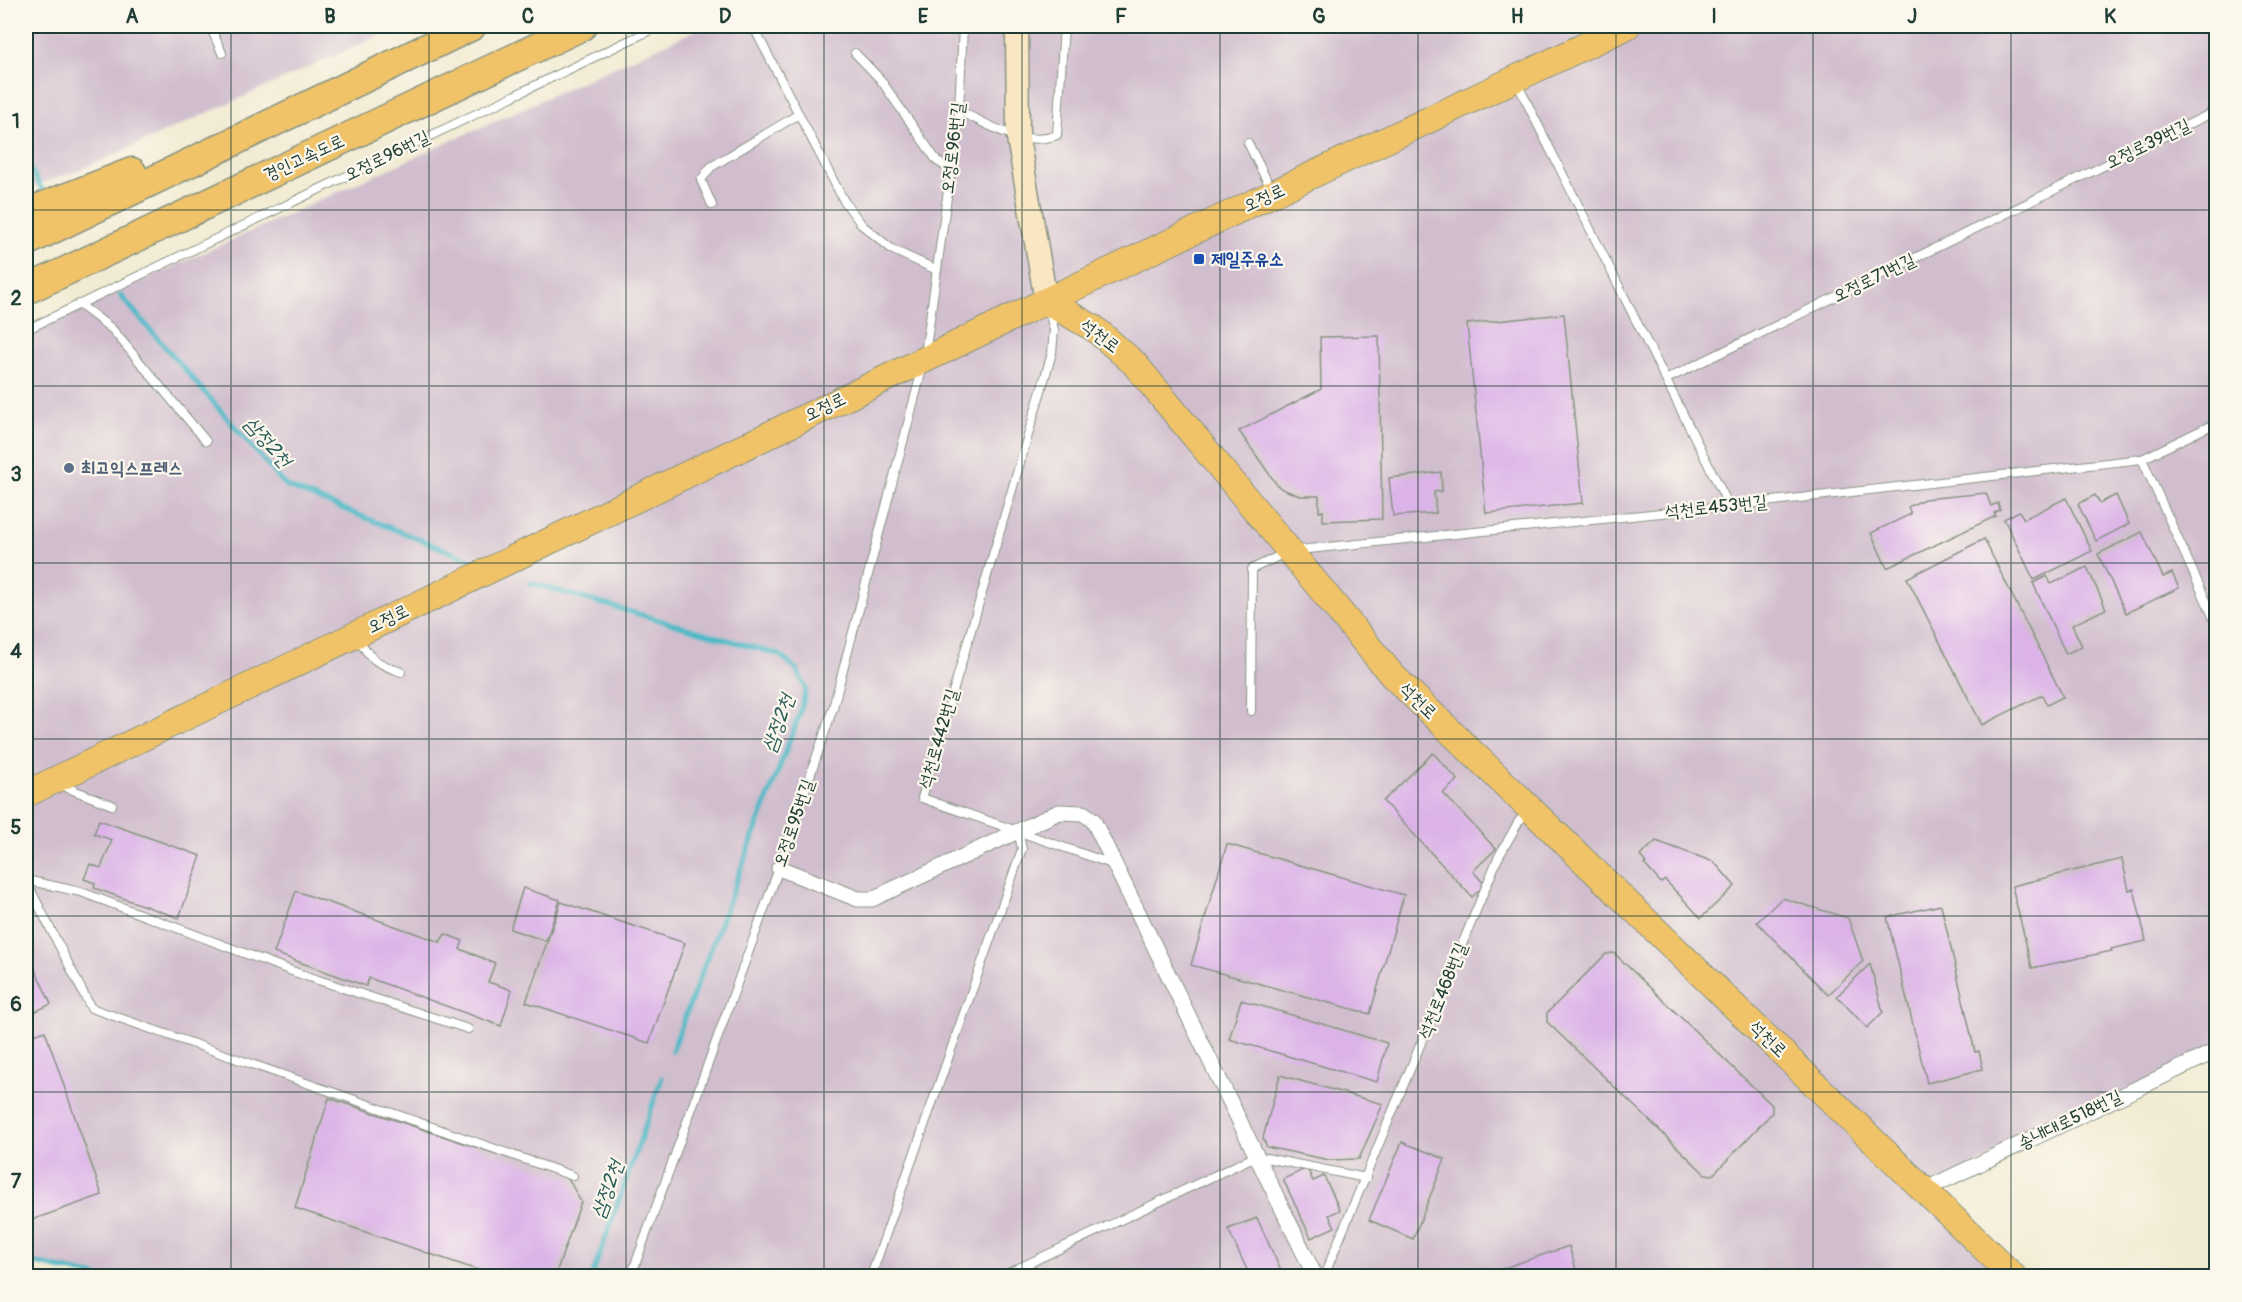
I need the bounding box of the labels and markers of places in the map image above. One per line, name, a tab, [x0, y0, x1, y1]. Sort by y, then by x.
place label: 제일주유소	[1211, 248, 1283, 271]
marker: 제일주유소	[1192, 252, 1206, 266]
place label: 최고익스프레스	[81, 457, 182, 480]
marker: 최고익스프레스	[62, 461, 76, 475]

